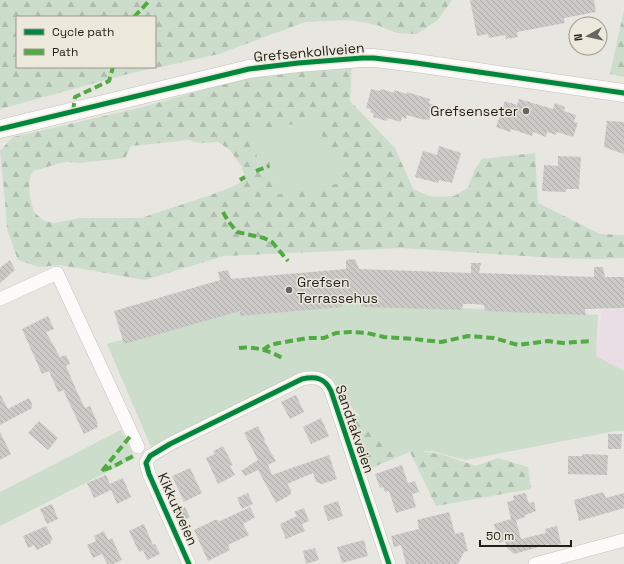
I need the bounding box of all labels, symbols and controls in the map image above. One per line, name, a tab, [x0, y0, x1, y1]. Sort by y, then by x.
legend	[16, 16, 156, 68]
north arrow	[568, 16, 608, 56]
text: Cycle path	[52, 24, 114, 40]
text: N	[571, 33, 586, 42]
street label: Grefsenkollveien	[253, 38, 365, 66]
text: Path	[52, 44, 78, 60]
place label: Grefsenseter	[430, 102, 518, 120]
marker: Grefsenseter	[521, 106, 531, 116]
place label: Grefsen Terrassehus	[297, 273, 378, 307]
marker: Grefsen Terrassehus	[284, 285, 294, 295]
street label: Sandtakveien	[332, 383, 378, 475]
street label: Kikkutveien	[154, 470, 202, 548]
scale bar	[480, 522, 571, 548]
text: 50 m	[486, 528, 514, 544]

